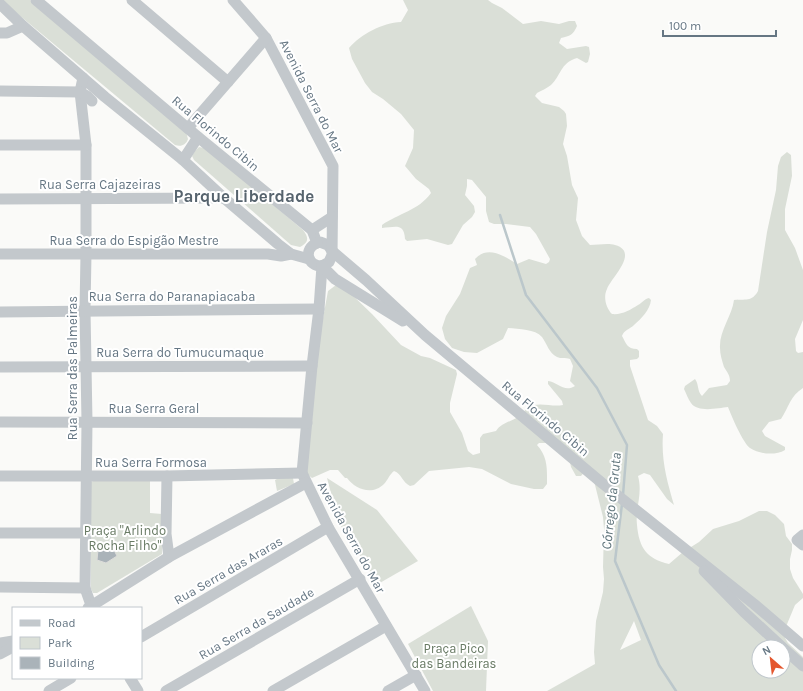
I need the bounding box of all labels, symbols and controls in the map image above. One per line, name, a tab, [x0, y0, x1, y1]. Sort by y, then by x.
scale bar	[663, 12, 776, 38]
text: 100 m	[669, 19, 701, 33]
street label: Avenida Serra do Mar	[276, 37, 347, 156]
street label: Rua Florindo Cibin	[169, 93, 262, 174]
street label: Rua Serra Cajazeiras	[39, 177, 161, 192]
district label: Parque Liberdade	[174, 186, 314, 207]
street label: Rua Serra do Espigão Mestre	[49, 233, 219, 248]
street label: Rua Serra do Paranapiacaba	[89, 289, 255, 304]
street label: Rua Serra das Palmeiras	[65, 296, 80, 440]
street label: Rua Serra do Tumucumaque	[96, 345, 264, 361]
street label: Rua Florindo Cibin	[499, 378, 592, 459]
street label: Rua Serra Geral	[109, 401, 199, 416]
water label: Córrego da Gruta	[598, 452, 625, 550]
street label: Rua Serra Formosa	[95, 455, 207, 470]
street label: Avenida Serra do Mar	[315, 479, 389, 596]
park label: Praça "Arlindo Rocha Filho"	[84, 523, 166, 553]
street label: Rua Serra das Araras	[171, 533, 285, 608]
street label: Rua Serra da Saudade	[196, 584, 317, 663]
legend	[12, 607, 142, 679]
text: Road	[48, 616, 76, 630]
text: Park	[48, 636, 73, 650]
north arrow	[751, 639, 791, 679]
park label: Praça Pico das Bandeiras	[412, 641, 497, 671]
text: N	[760, 643, 773, 658]
text: Building	[48, 656, 95, 670]

